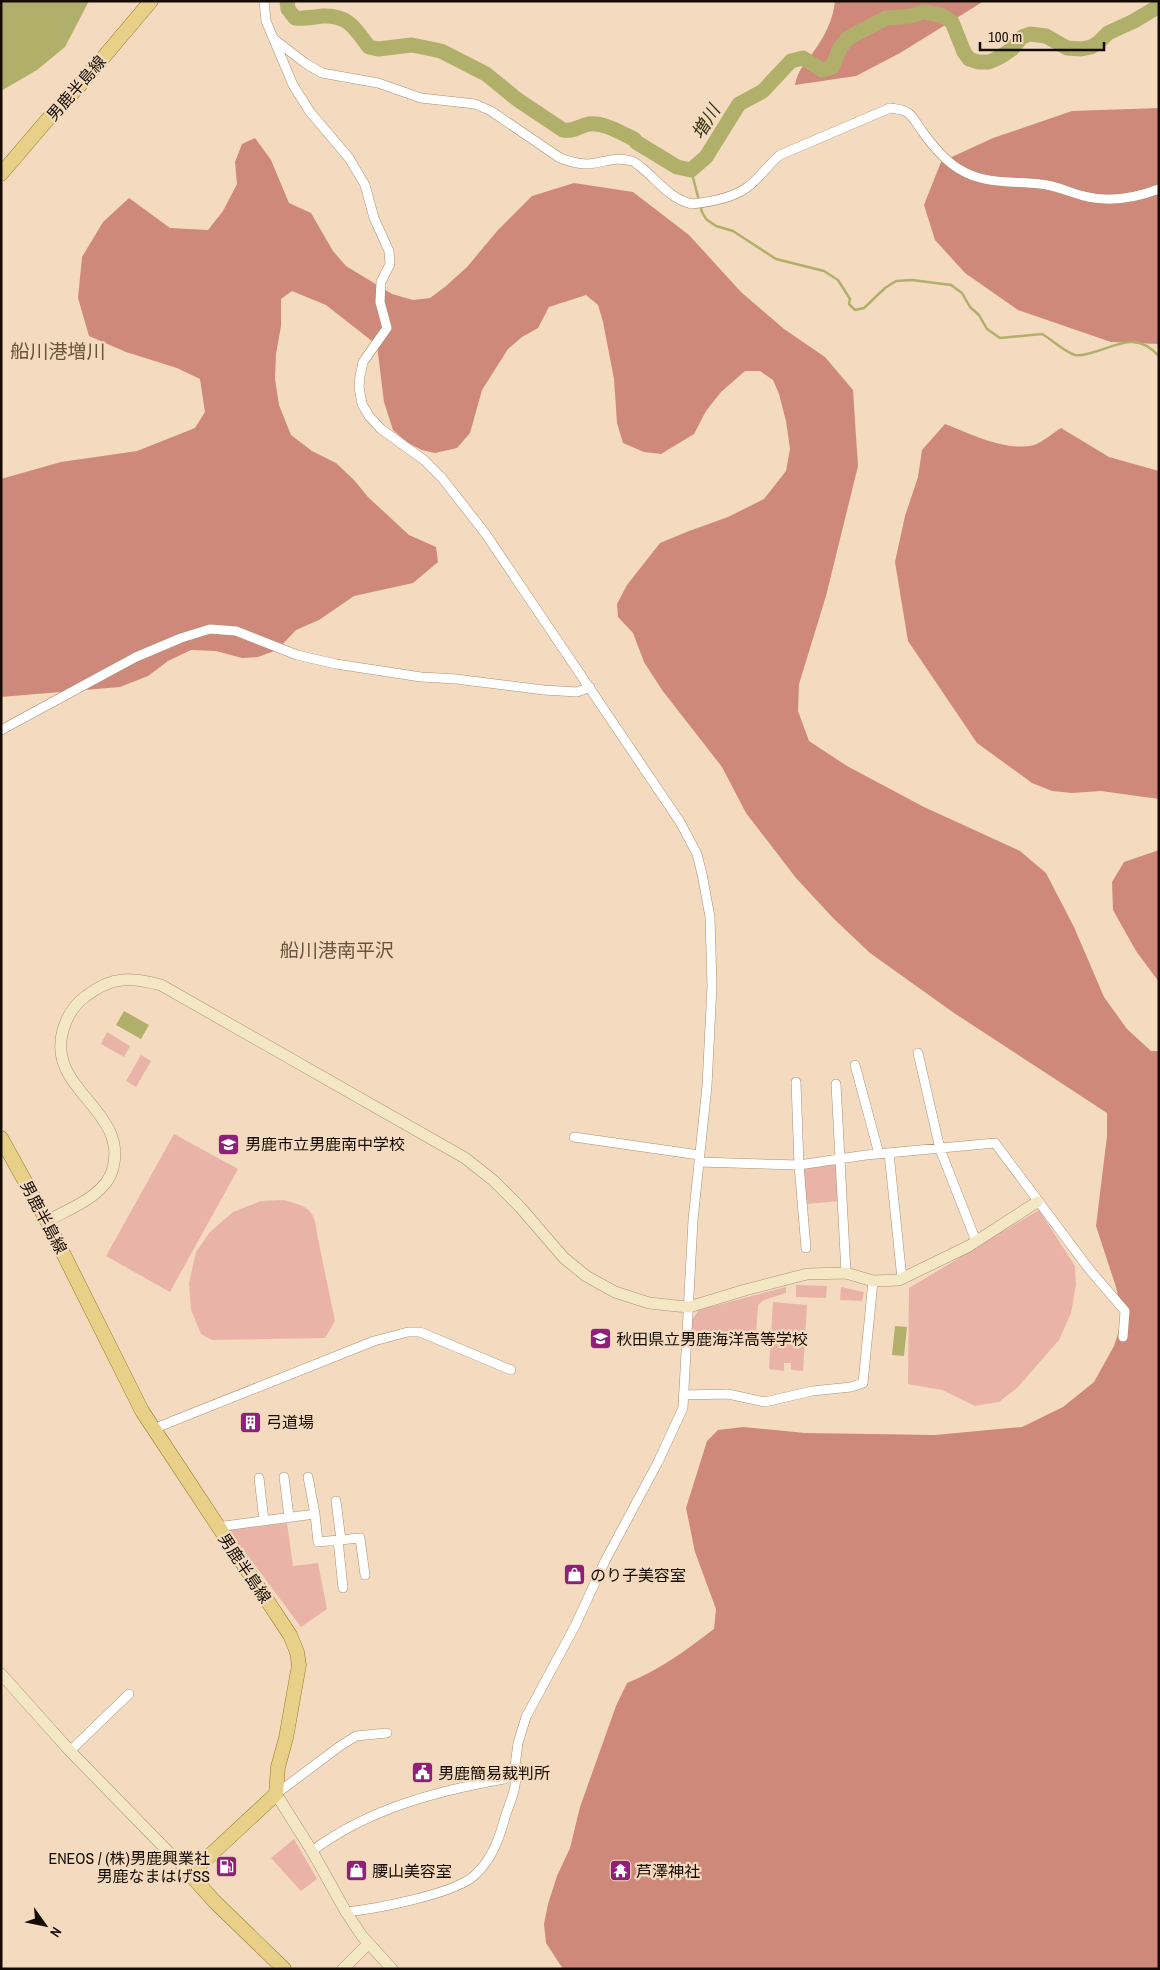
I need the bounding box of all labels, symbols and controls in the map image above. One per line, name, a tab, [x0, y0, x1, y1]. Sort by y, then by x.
scale bar	[980, 20, 1104, 52]
text: 100 m	[988, 26, 1022, 47]
street label: 男鹿半島線	[41, 51, 111, 125]
water label: 増川	[685, 98, 727, 144]
district label: 船川港増川	[10, 338, 106, 364]
district label: 船川港南平沢	[280, 937, 394, 963]
school or university icon: 男鹿市立男鹿南中学校	[217, 1132, 241, 1156]
place label: 男鹿市立男鹿南中学校	[245, 1133, 405, 1155]
street label: 男鹿半島線	[16, 1177, 72, 1257]
school or university icon: 秋田県立男鹿海洋高等学校	[588, 1327, 612, 1351]
place label: 秋田県立男鹿海洋高等学校	[616, 1328, 808, 1350]
building icon: 弓道場	[238, 1410, 262, 1434]
place label: 弓道場	[266, 1411, 314, 1433]
street label: 男鹿半島線	[214, 1529, 276, 1607]
shop icon: のり子美容室	[562, 1563, 586, 1587]
place label: のり子美容室	[590, 1564, 686, 1586]
public building icon: 男鹿簡易裁判所	[410, 1761, 434, 1785]
place label: 男鹿簡易裁判所	[438, 1762, 550, 1784]
place label: ENEOS / (株)男鹿興業社 男鹿なまはげSS	[48, 1847, 210, 1887]
fuel station icon: ENEOS / (株)男鹿興業社 男鹿なまはげSS	[214, 1855, 238, 1879]
shop icon: 腰山美容室	[344, 1859, 368, 1883]
temple icon: 芦澤神社	[608, 1859, 632, 1883]
place label: 腰山美容室	[372, 1860, 452, 1882]
place label: 芦澤神社	[636, 1860, 700, 1882]
north arrow	[20, 1900, 70, 1950]
text: N	[46, 1924, 66, 1940]

